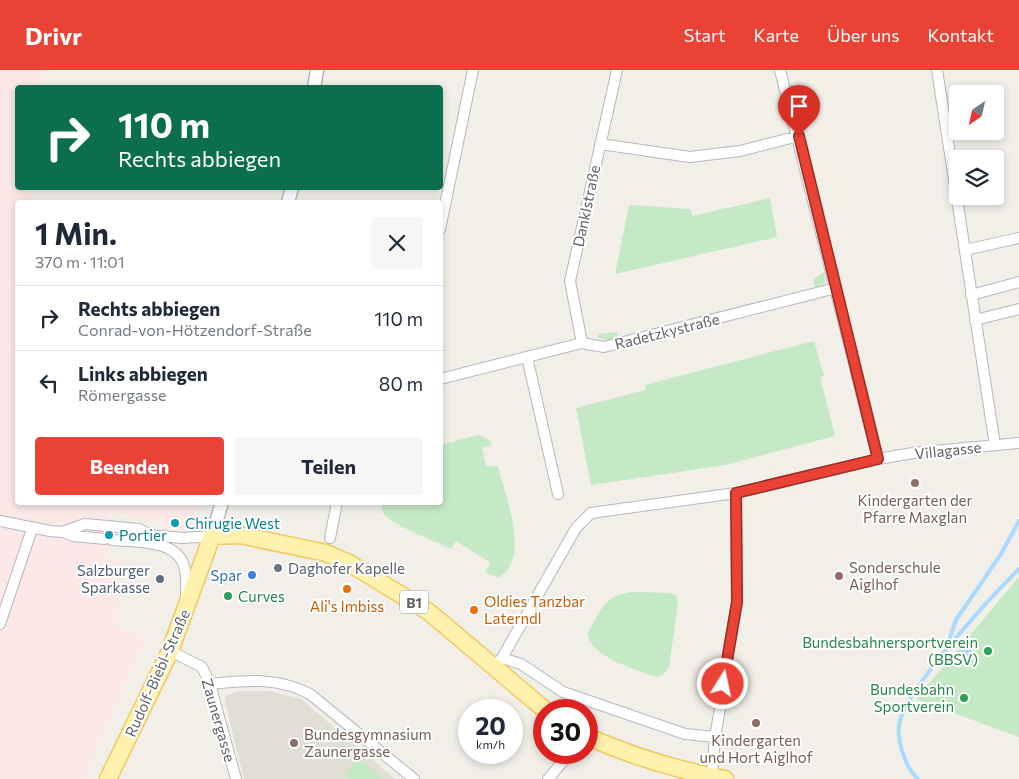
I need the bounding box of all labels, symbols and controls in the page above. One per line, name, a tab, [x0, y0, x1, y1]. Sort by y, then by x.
text: Drivr	[25, 21, 82, 50]
text: Start	[684, 24, 726, 46]
text: Karte	[754, 24, 799, 46]
text: Über uns	[827, 24, 900, 46]
text: Kontakt	[928, 24, 994, 46]
pin	[778, 85, 820, 136]
north arrow	[949, 85, 1004, 140]
map controls	[949, 85, 1004, 205]
icon: arrive	[785, 92, 813, 120]
text: 110 m	[118, 102, 210, 145]
icon: right	[35, 105, 100, 170]
text: Rechts abbiegen	[118, 145, 281, 172]
button: layers	[949, 150, 1004, 205]
street label: Danklstraße	[569, 163, 603, 248]
text: 1 Min.	[35, 214, 117, 251]
button: close	[371, 217, 423, 269]
text: 370 m · 11:01	[35, 252, 125, 271]
text: Rechts abbiegen	[78, 297, 220, 320]
icon: right	[35, 304, 63, 332]
text: 110 m	[374, 307, 423, 330]
street label: Radetzkystraße	[613, 309, 721, 353]
text: Conrad-von-Hötzendorf-Straße	[78, 320, 312, 339]
text: Links abbiegen	[78, 362, 208, 385]
icon: left	[35, 369, 63, 397]
text: 80 m	[379, 372, 423, 395]
text: Römergasse	[78, 385, 166, 404]
button: Beenden	[35, 437, 224, 495]
button: Teilen	[234, 437, 423, 495]
street label: Villagasse	[914, 438, 982, 462]
marker: Kindergarten der Pfarre Maxglan	[909, 477, 921, 489]
place label: Kindergarten der Pfarre Maxglan	[858, 491, 972, 526]
place label: Chirugie West	[185, 514, 280, 532]
marker: Chirugie West	[169, 517, 181, 529]
place label: Portier	[119, 526, 167, 544]
marker: Portier	[103, 529, 115, 541]
place label: Sonderschule Aiglhof	[849, 558, 941, 593]
place label: Daghofer Kapelle	[288, 559, 405, 577]
place label: Salzburger Sparkasse	[77, 561, 150, 596]
marker: Daghofer Kapelle	[272, 562, 284, 574]
place label: Spar	[210, 566, 242, 584]
marker: Spar	[246, 569, 258, 581]
marker: Sonderschule Aiglhof	[833, 570, 845, 582]
marker: Salzburger Sparkasse	[154, 573, 166, 585]
marker: Ali's Imbiss	[341, 583, 353, 595]
place label: Curves	[238, 587, 285, 605]
marker: Curves	[222, 590, 234, 602]
road number: B1	[400, 590, 428, 614]
place label: Oldies Tanzbar Laterndl	[484, 592, 585, 627]
place label: Ali's Imbiss	[310, 597, 384, 615]
marker: Oldies Tanzbar Laterndl	[468, 604, 480, 616]
street label: Rudolf-Biebl-Straße	[121, 606, 193, 740]
place label: Bundesbahnersportverein (BBSV)	[802, 633, 978, 668]
marker: Bundesbahnersportverein (BBSV)	[982, 645, 994, 657]
position arrow	[696, 657, 748, 709]
street label: Zaunergasse	[198, 676, 240, 764]
place label: Bundesbahn Sportverein	[870, 680, 954, 715]
marker: Bundesbahn Sportverein	[958, 692, 970, 704]
speed limit sign: 30	[533, 699, 598, 764]
text: 20	[475, 710, 506, 740]
marker: Kindergarten und Hort Aiglhof	[750, 717, 762, 729]
place label: Bundesgymnasium Zaunergasse	[304, 725, 432, 760]
place label: Kindergarten und Hort Aiglhof	[699, 731, 813, 766]
marker: Bundesgymnasium Zaunergasse	[288, 737, 300, 749]
text: km/h	[476, 737, 505, 751]

